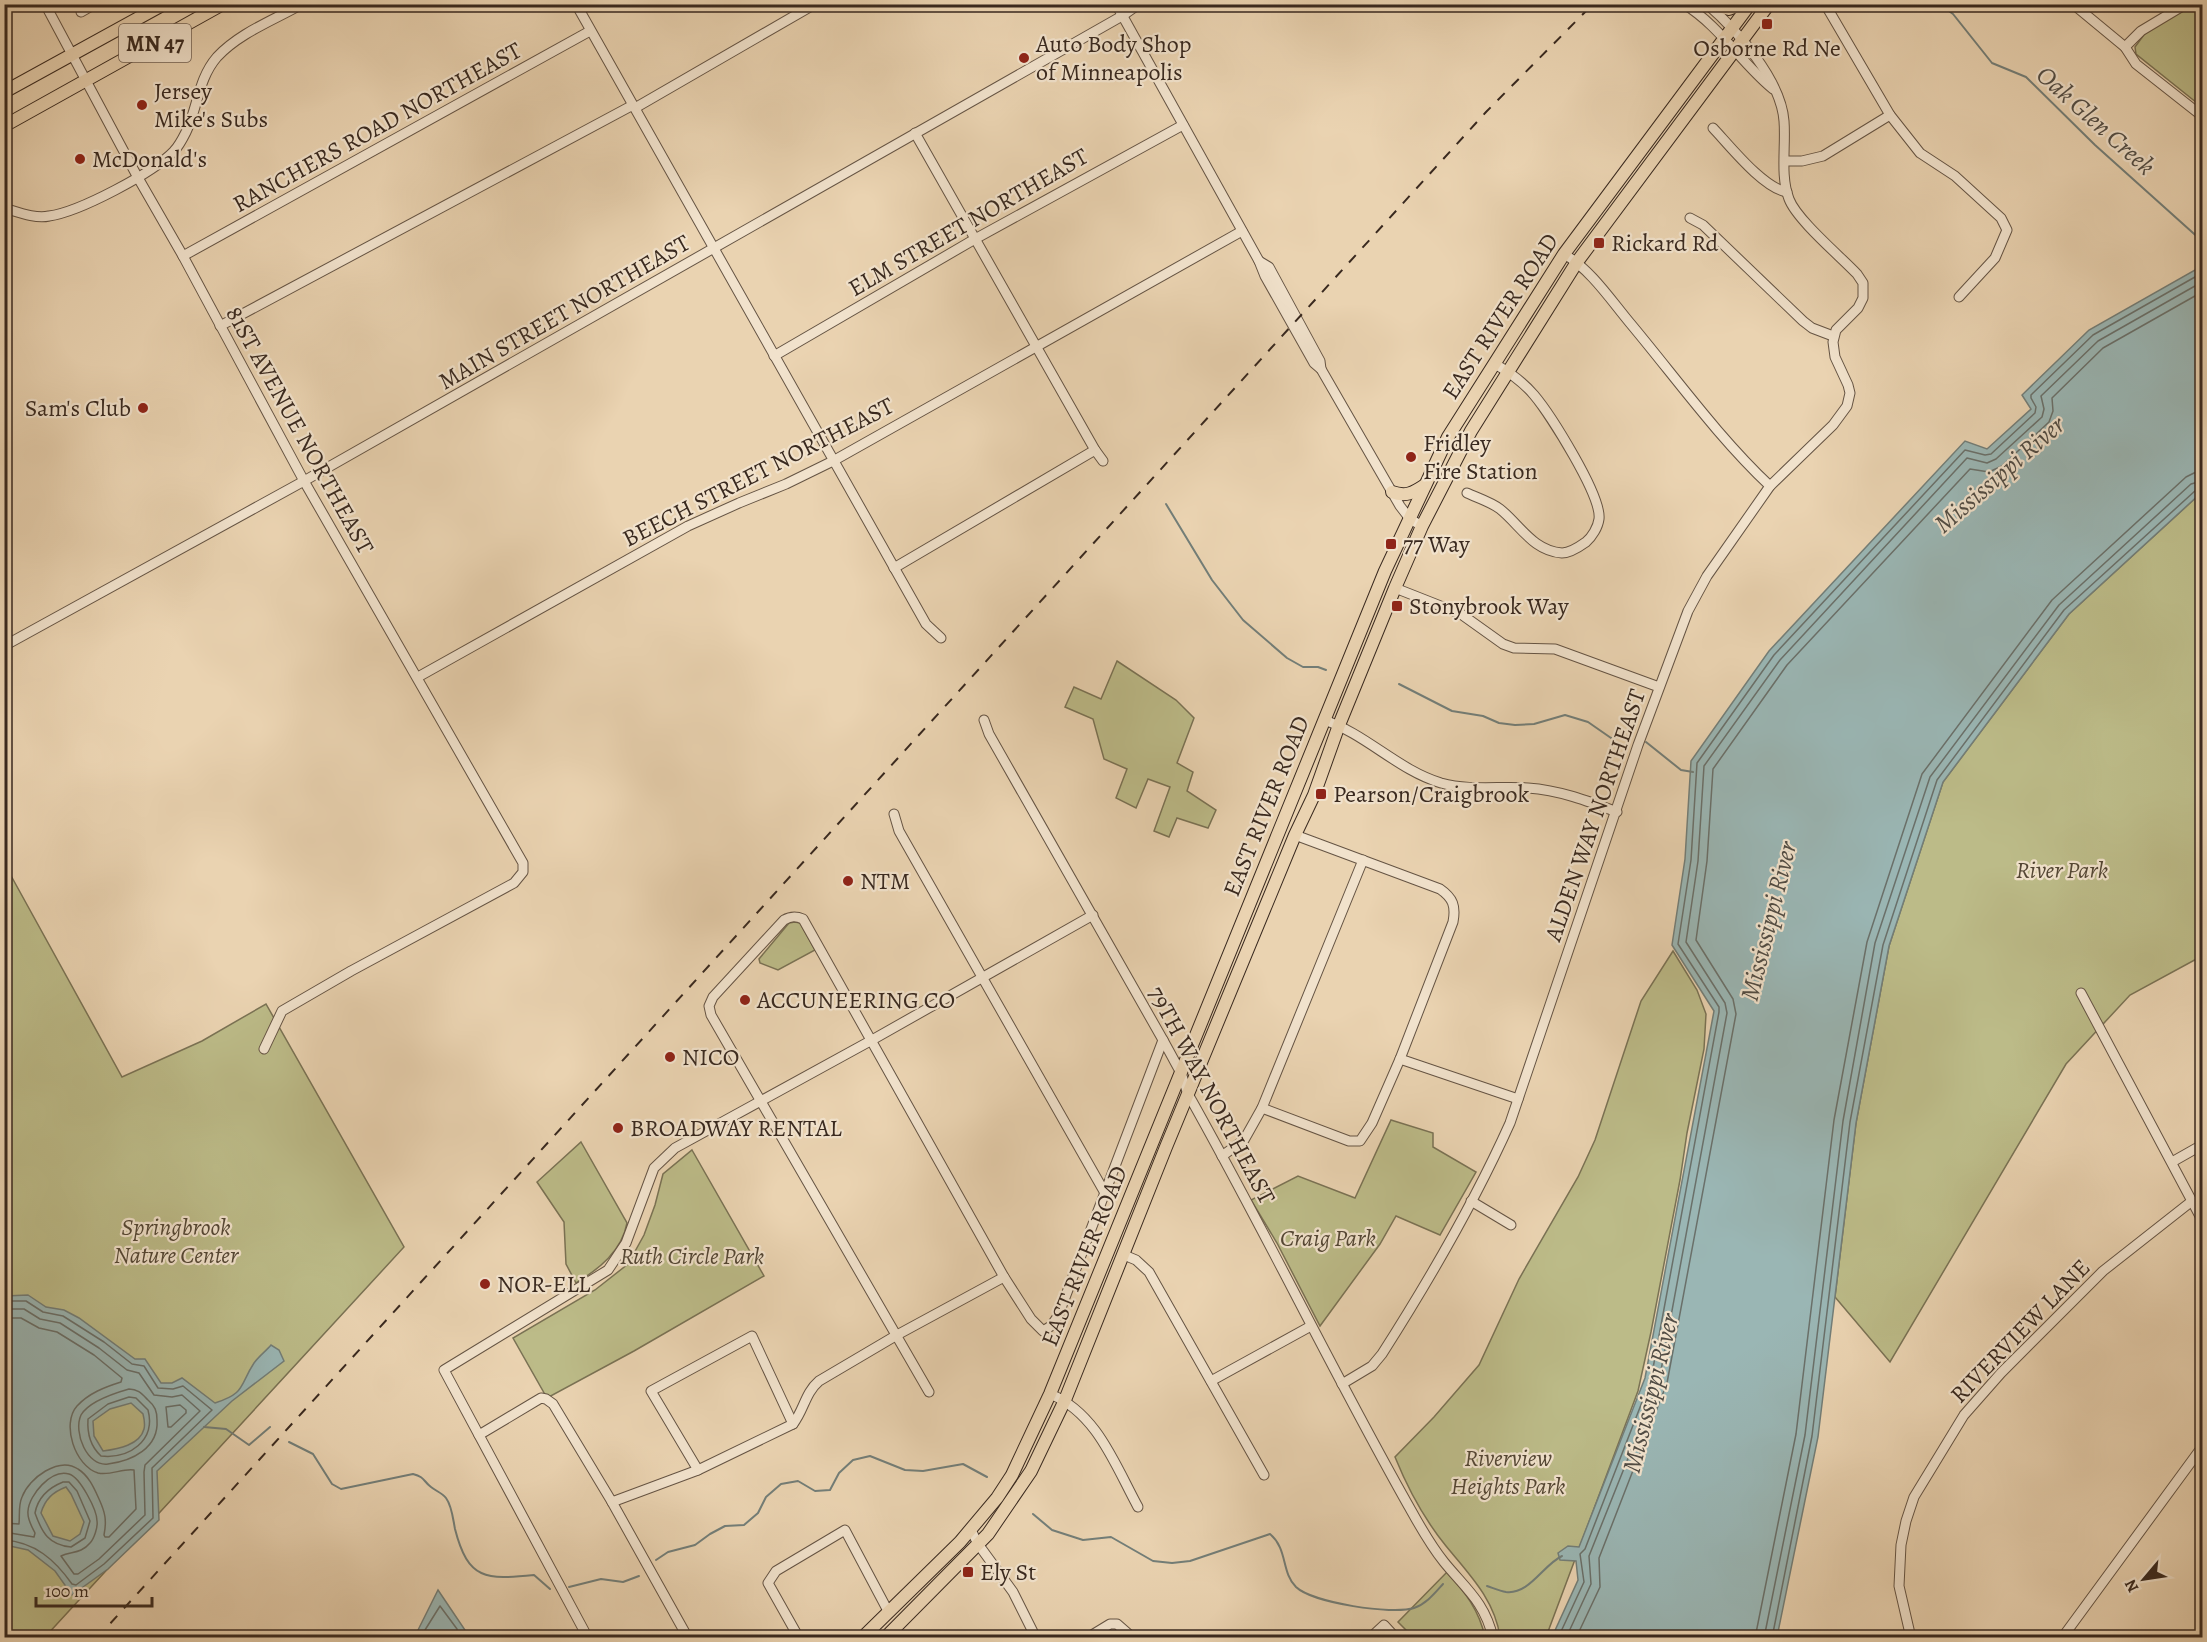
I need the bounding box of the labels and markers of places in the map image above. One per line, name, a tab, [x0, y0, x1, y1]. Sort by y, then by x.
marker: Osborne Rd Ne	[1760, 17, 1774, 31]
place label: Auto Body Shop of Minneapolis	[1035, 28, 1191, 88]
place label: Osborne Rd Ne	[1693, 32, 1841, 64]
marker: Auto Body Shop of Minneapolis	[1017, 51, 1031, 65]
place label: Jersey Mike's Subs	[154, 75, 268, 135]
marker: Jersey Mike's Subs	[135, 98, 149, 112]
place label: McDonald's	[92, 143, 207, 175]
marker: McDonald's	[73, 152, 87, 166]
place label: Rickard Rd	[1611, 227, 1719, 259]
marker: Rickard Rd	[1592, 236, 1606, 250]
place label: Sam's Club	[25, 392, 131, 424]
marker: Sam's Club	[136, 401, 150, 415]
place label: Fridley Fire Station	[1423, 427, 1538, 487]
marker: Fridley Fire Station	[1404, 450, 1418, 464]
place label: 77 Way	[1403, 528, 1470, 560]
marker: 77 Way	[1384, 537, 1398, 551]
place label: Stonybrook Way	[1409, 590, 1569, 622]
marker: Stonybrook Way	[1390, 599, 1404, 613]
place label: Pearson/Craigbrook	[1333, 778, 1529, 810]
marker: Pearson/Craigbrook	[1314, 787, 1328, 801]
place label: NTM	[860, 865, 910, 897]
marker: NTM	[841, 874, 855, 888]
place label: ACCUNEERING CO	[756, 984, 955, 1016]
marker: ACCUNEERING CO	[738, 993, 752, 1007]
place label: NICO	[682, 1041, 739, 1073]
marker: NICO	[663, 1050, 677, 1064]
place label: BROADWAY RENTAL	[630, 1112, 843, 1144]
marker: BROADWAY RENTAL	[611, 1121, 625, 1135]
place label: NOR-ELL	[497, 1268, 591, 1300]
marker: NOR-ELL	[478, 1277, 492, 1291]
place label: Ely St	[980, 1556, 1036, 1588]
marker: Ely St	[961, 1565, 975, 1579]

